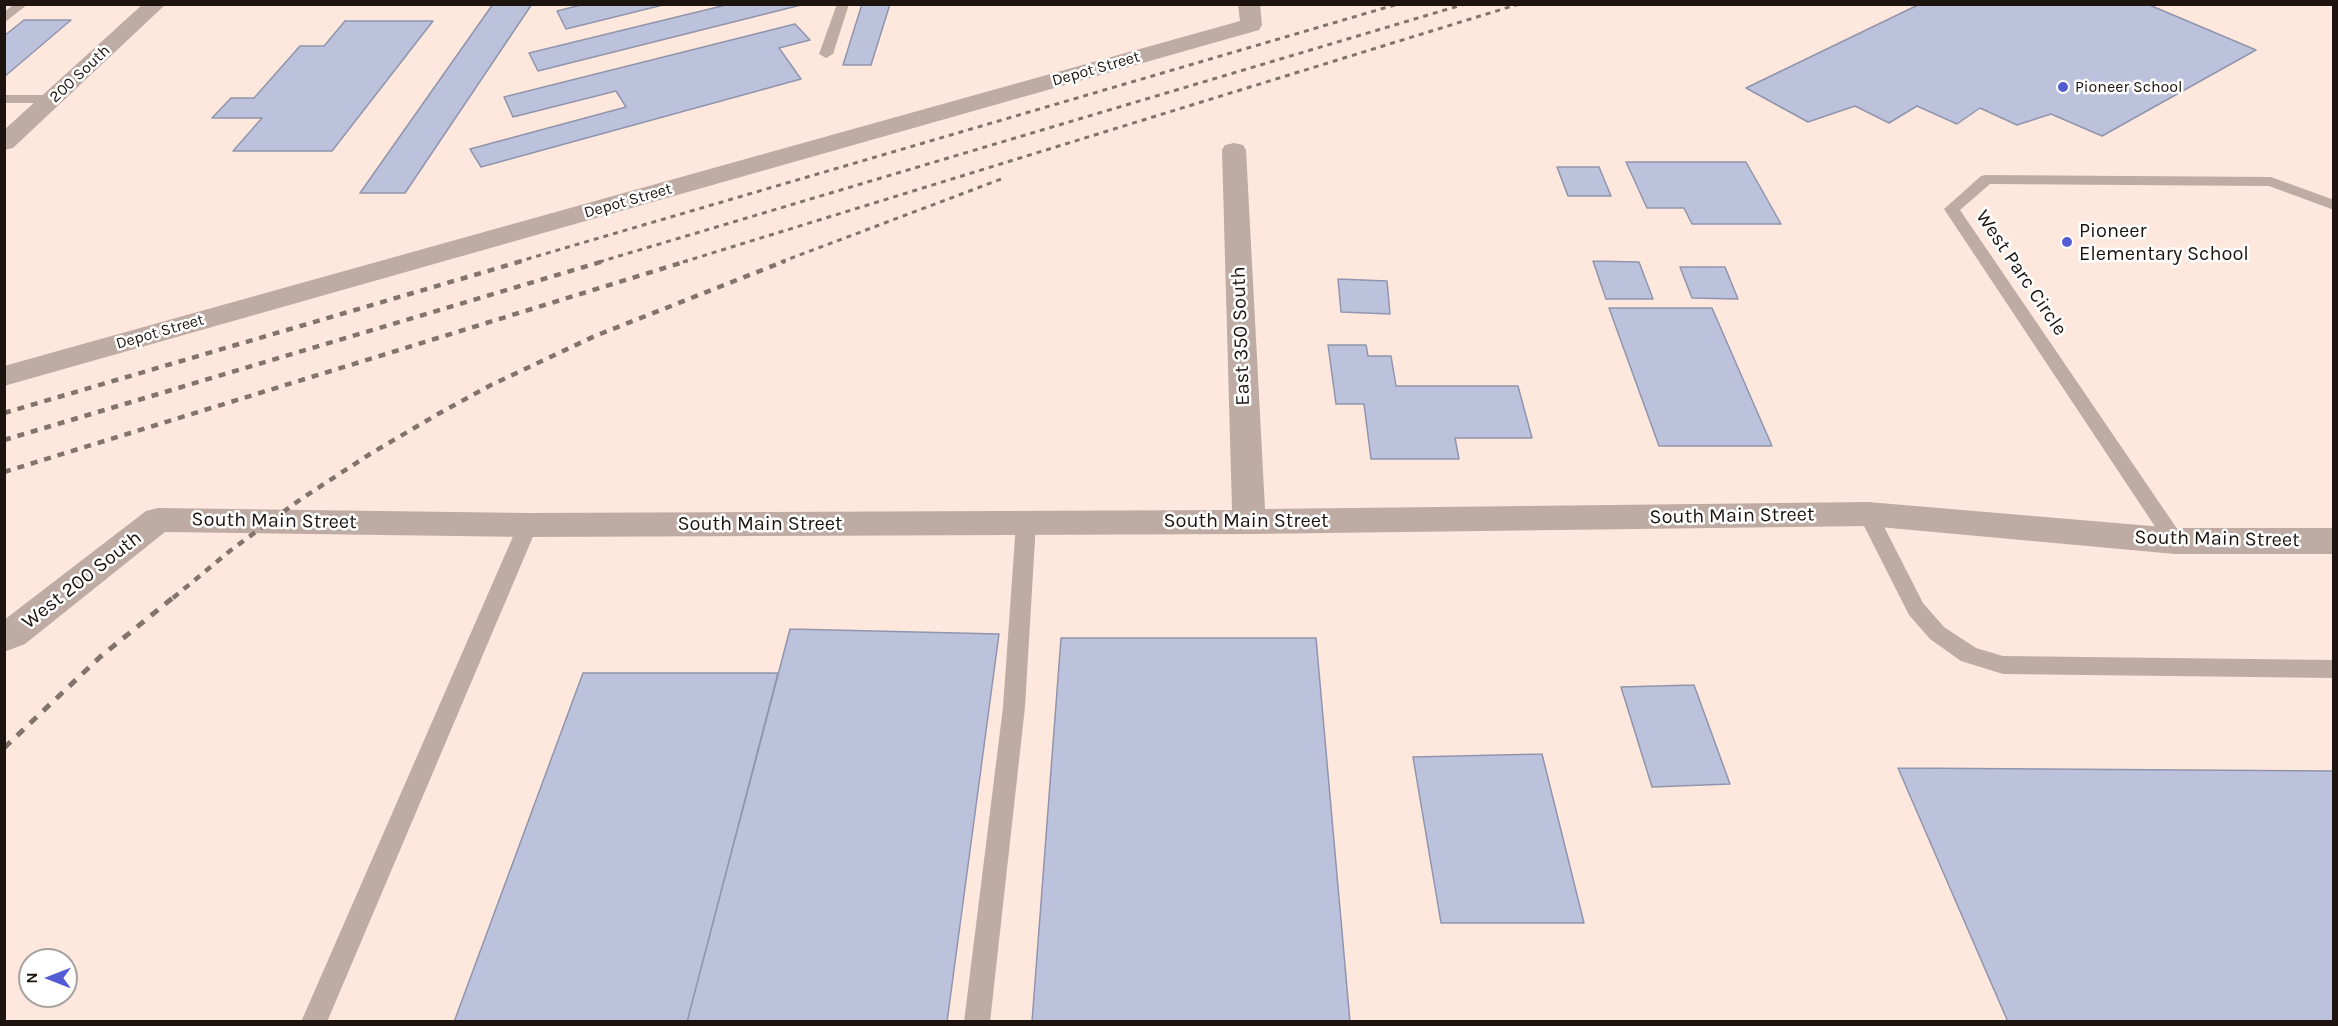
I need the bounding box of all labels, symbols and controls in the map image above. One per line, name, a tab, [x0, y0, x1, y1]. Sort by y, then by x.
street label: 200 South	[46, 41, 114, 107]
street label: Depot Street	[1050, 47, 1142, 91]
place label: Pioneer School	[2075, 77, 2183, 97]
marker: Pioneer School	[2056, 80, 2070, 94]
street label: Depot Street	[582, 179, 674, 223]
street label: West Parc Circle	[1970, 206, 2072, 340]
place label: Pioneer Elementary School	[2079, 219, 2249, 266]
marker: Pioneer Elementary School	[2060, 235, 2074, 249]
street label: East 350 South	[1227, 266, 1255, 406]
street label: Depot Street	[114, 310, 206, 354]
street label: South Main Street	[1649, 503, 1815, 529]
street label: South Main Street	[191, 508, 357, 534]
street label: South Main Street	[1163, 509, 1329, 533]
street label: South Main Street	[677, 512, 843, 536]
street label: West 200 South	[17, 526, 147, 634]
street label: South Main Street	[2134, 526, 2300, 552]
north arrow	[18, 948, 78, 1008]
text: N	[22, 972, 41, 984]

